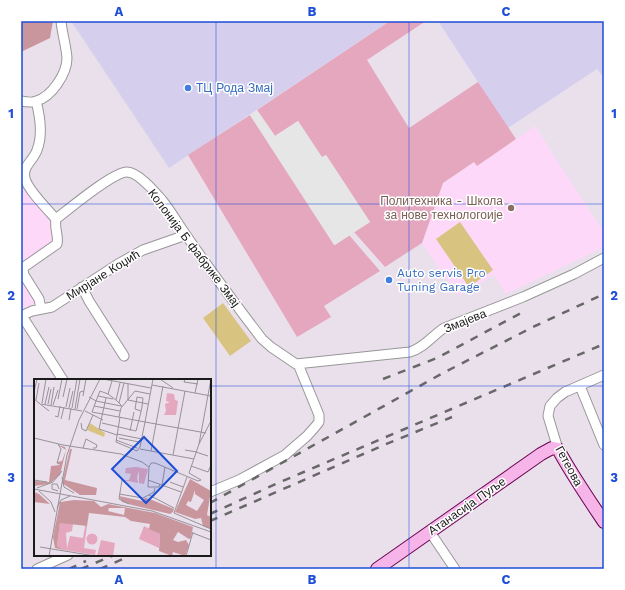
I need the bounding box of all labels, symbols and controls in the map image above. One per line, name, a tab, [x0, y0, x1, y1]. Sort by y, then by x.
text: A	[115, 4, 124, 19]
text: B	[308, 4, 317, 19]
text: C	[502, 4, 511, 19]
place label: ТЦ Рода Змај	[196, 81, 273, 95]
marker: ТЦ Рода Змај	[183, 83, 193, 93]
text: 1	[8, 106, 14, 121]
text: 1	[611, 106, 617, 121]
street label: Колонија Б фабрике Змај	[145, 186, 243, 310]
place label: Политехника - Школа за нове технологоије	[380, 194, 503, 222]
marker: Политехника - Школа за нове технологоије	[506, 203, 516, 213]
street label: Мирјане Коџић	[64, 247, 142, 303]
place label: Auto servis Pro Tuning Garage	[397, 266, 486, 294]
marker: Auto servis Pro Tuning Garage	[384, 275, 394, 285]
text: 2	[7, 288, 15, 303]
text: 2	[610, 288, 618, 303]
street label: Змајева	[442, 306, 489, 336]
inset map	[34, 379, 211, 556]
street label: Гетеова	[552, 444, 586, 489]
text: 3	[7, 470, 15, 485]
text: 3	[610, 470, 618, 485]
street label: Атанасија Пуље	[426, 474, 509, 538]
text: A	[115, 572, 124, 587]
text: B	[308, 572, 317, 587]
text: C	[502, 572, 511, 587]

